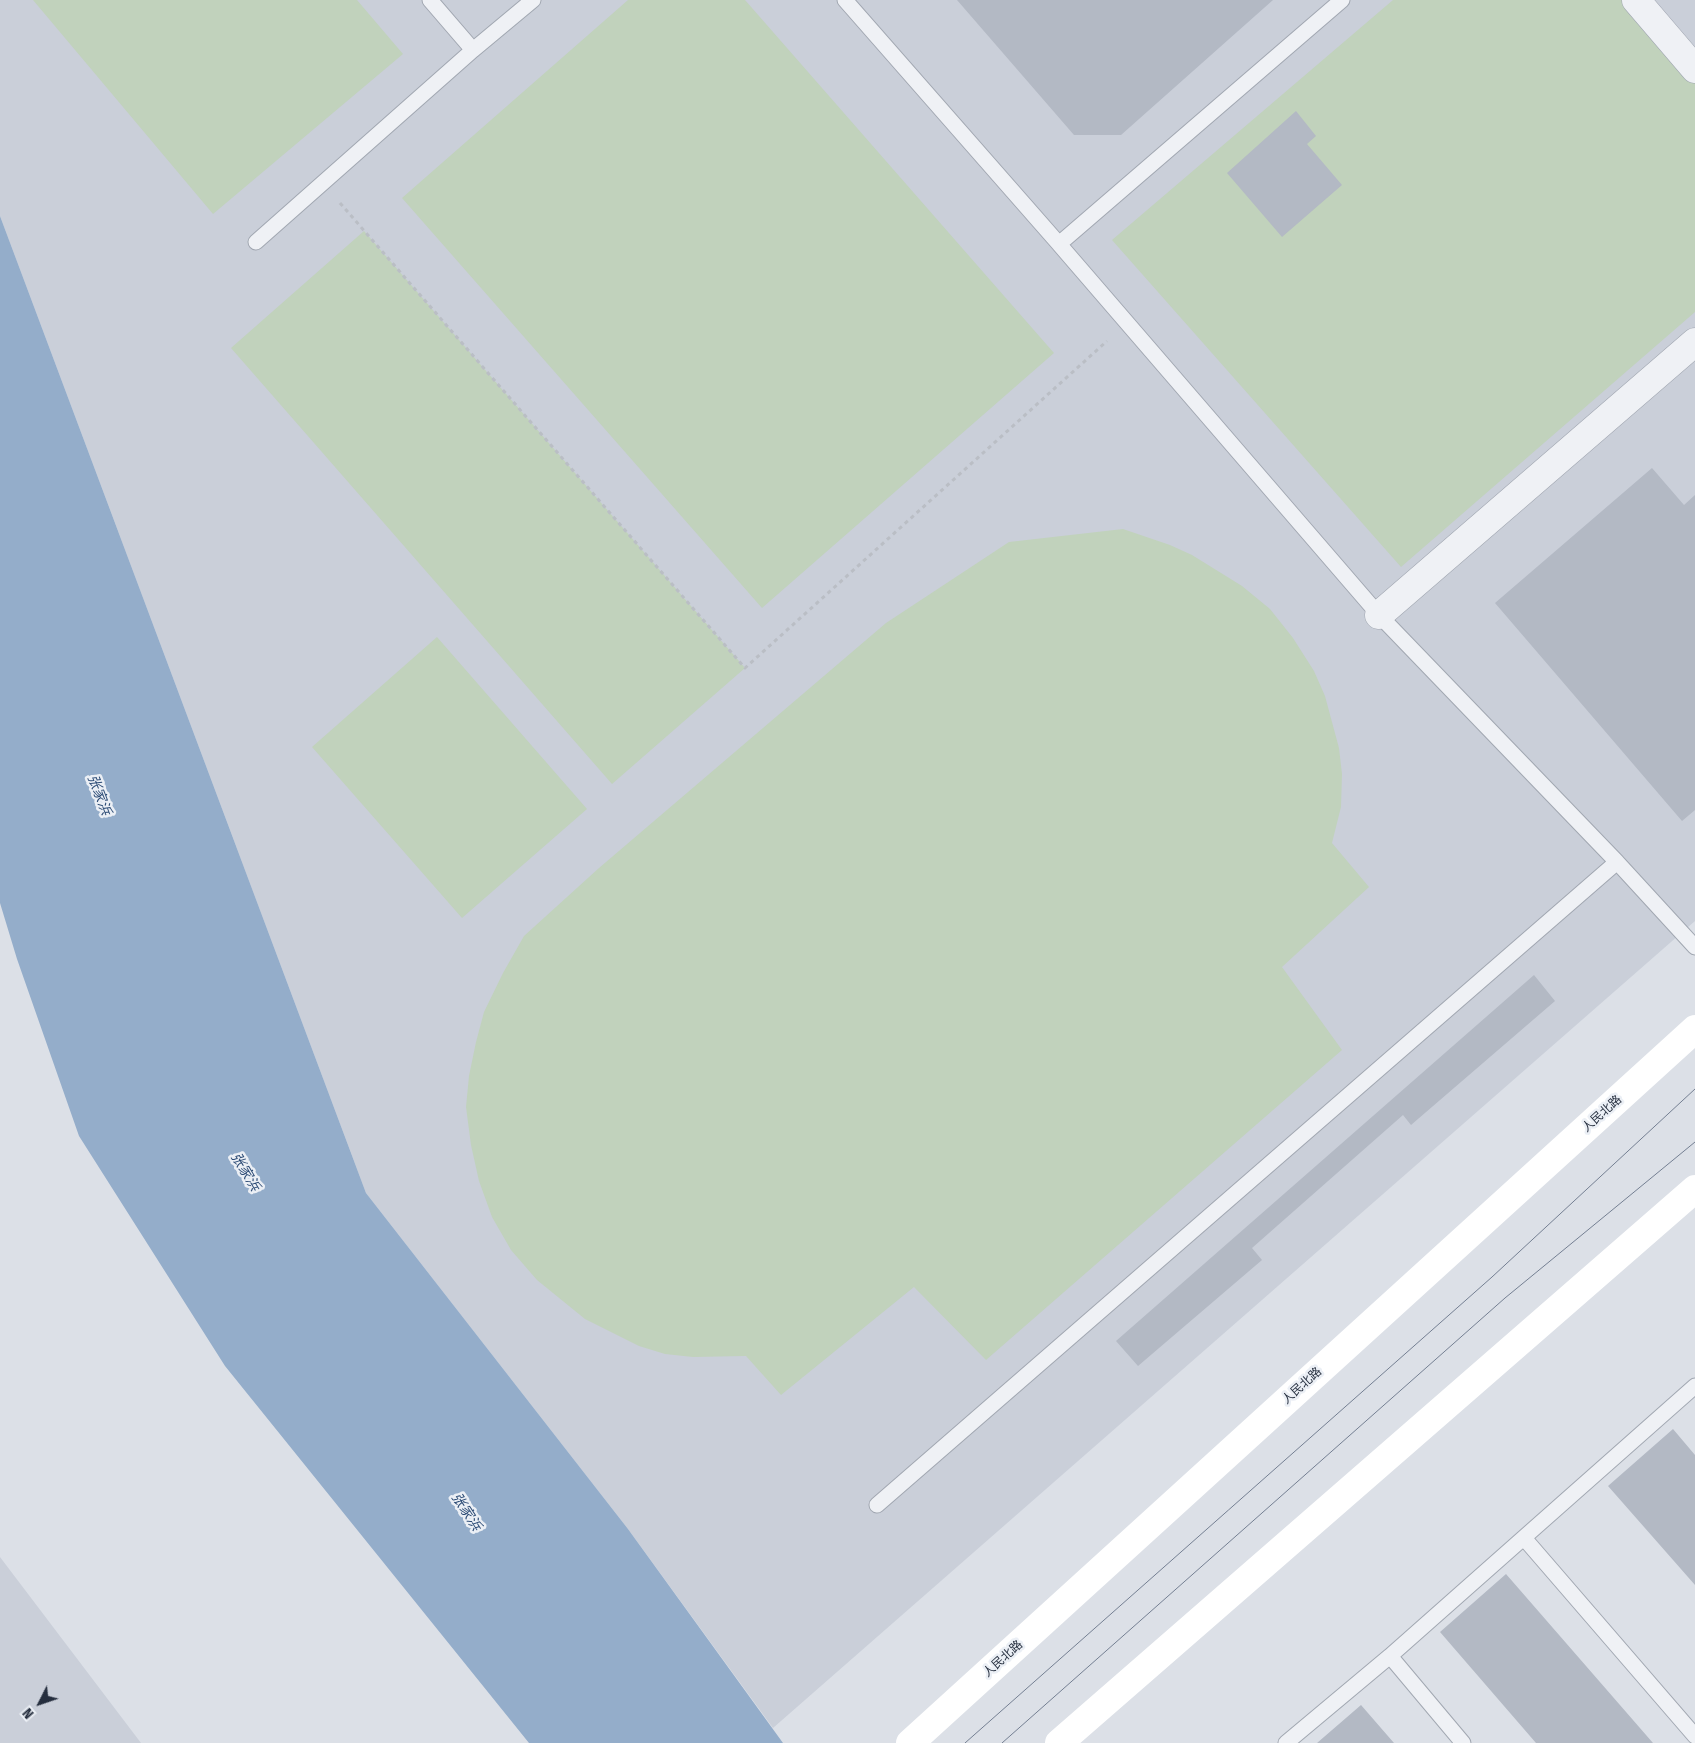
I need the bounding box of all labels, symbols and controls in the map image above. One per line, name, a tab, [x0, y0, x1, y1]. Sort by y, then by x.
water label: 张家浜	[84, 772, 114, 818]
street label: 人民北路	[1579, 1093, 1625, 1135]
water label: 张家浜	[227, 1150, 263, 1194]
street label: 人民北路	[1279, 1365, 1325, 1407]
water label: 张家浜	[448, 1490, 484, 1534]
street label: 人民北路	[980, 1638, 1026, 1680]
north arrow	[15, 1678, 65, 1728]
text: N	[19, 1704, 37, 1722]

